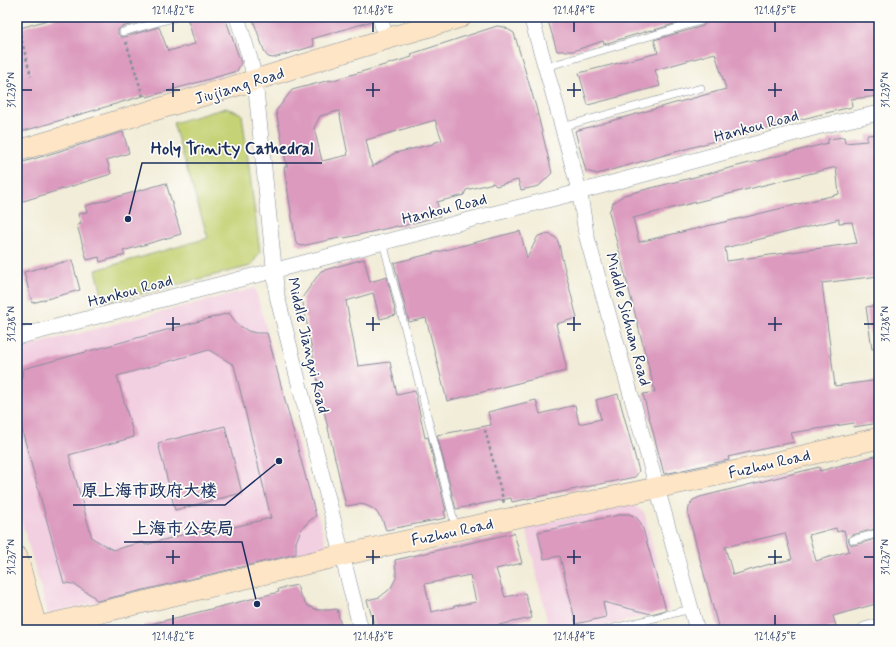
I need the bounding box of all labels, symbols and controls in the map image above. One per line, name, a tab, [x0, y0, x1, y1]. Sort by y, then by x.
text: 121.482°E	[152, 4, 194, 18]
text: 121.483°E	[353, 4, 393, 18]
text: 121.484°E	[553, 4, 595, 18]
text: 121.485°E	[754, 4, 796, 18]
street label: Jiujiang Road	[192, 63, 287, 110]
text: 31.239°N	[5, 72, 19, 108]
text: 31.239°N	[879, 72, 893, 108]
street label: Hankou Road	[712, 105, 801, 148]
callout: Holy Trinity Cathedral	[142, 134, 322, 163]
text: Holy Trinity Cathedral	[151, 138, 314, 160]
street label: Hankou Road	[400, 189, 489, 230]
street label: Middle Sichuan Road	[600, 251, 655, 388]
street label: Hankou Road	[86, 270, 175, 313]
street label: Middle Jiangxi Road	[282, 275, 333, 415]
text: 31.238°N	[5, 306, 19, 342]
text: 31.238°N	[879, 306, 893, 342]
street label: Fuzhou Road	[726, 445, 812, 484]
callout: 原上海市政府大楼	[73, 476, 225, 505]
text: 原上海市政府大楼	[81, 480, 217, 502]
callout: 上海市公安局	[124, 513, 242, 542]
street label: Fuzhou Road	[409, 514, 495, 551]
text: 上海市公安局	[132, 518, 234, 540]
text: 31.237°N	[5, 539, 19, 575]
text: 31.237°N	[879, 539, 893, 575]
text: 121.482°E	[152, 630, 194, 644]
text: 121.483°E	[353, 630, 393, 644]
text: 121.484°E	[553, 630, 595, 644]
text: 121.485°E	[754, 630, 796, 644]

